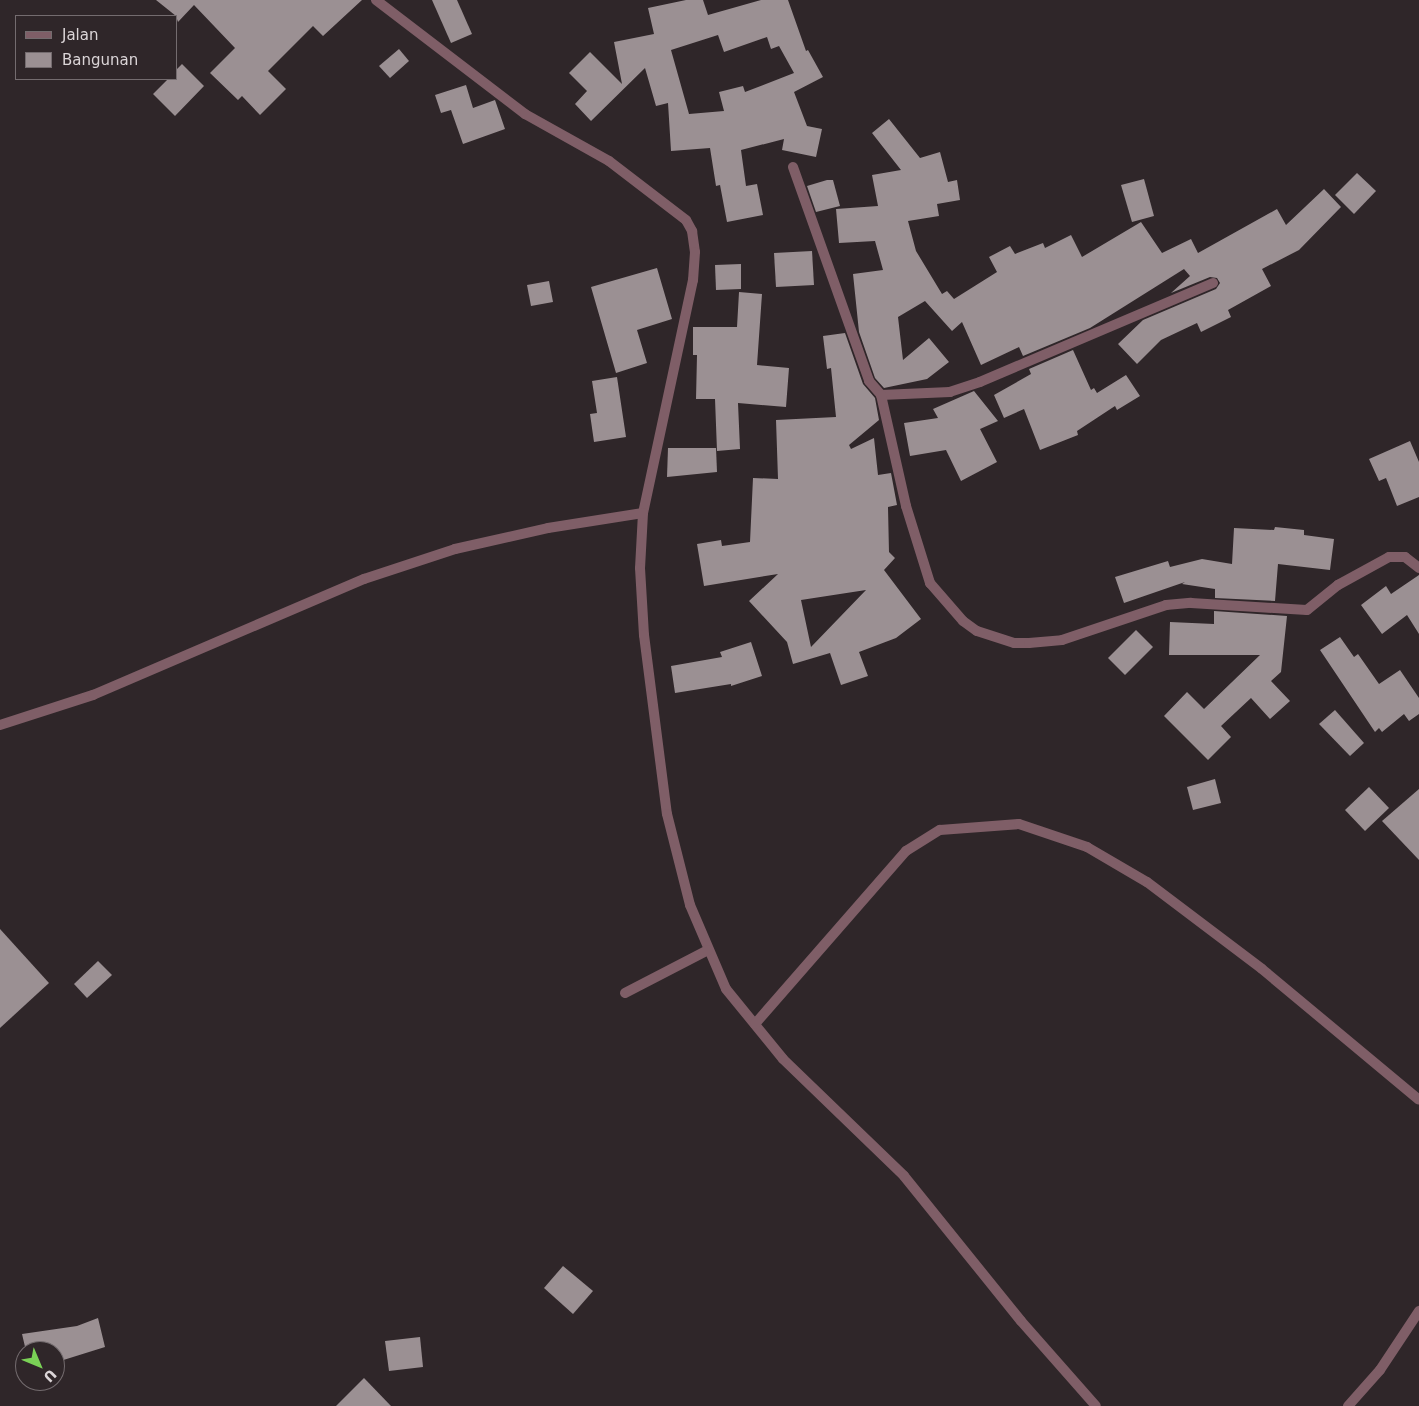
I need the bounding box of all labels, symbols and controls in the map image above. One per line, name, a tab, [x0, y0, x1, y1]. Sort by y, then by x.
legend	[15, 15, 178, 80]
text: Jalan	[62, 26, 98, 44]
text: Bangunan	[62, 51, 138, 69]
north arrow	[15, 1341, 65, 1391]
text: U	[40, 1366, 60, 1386]

